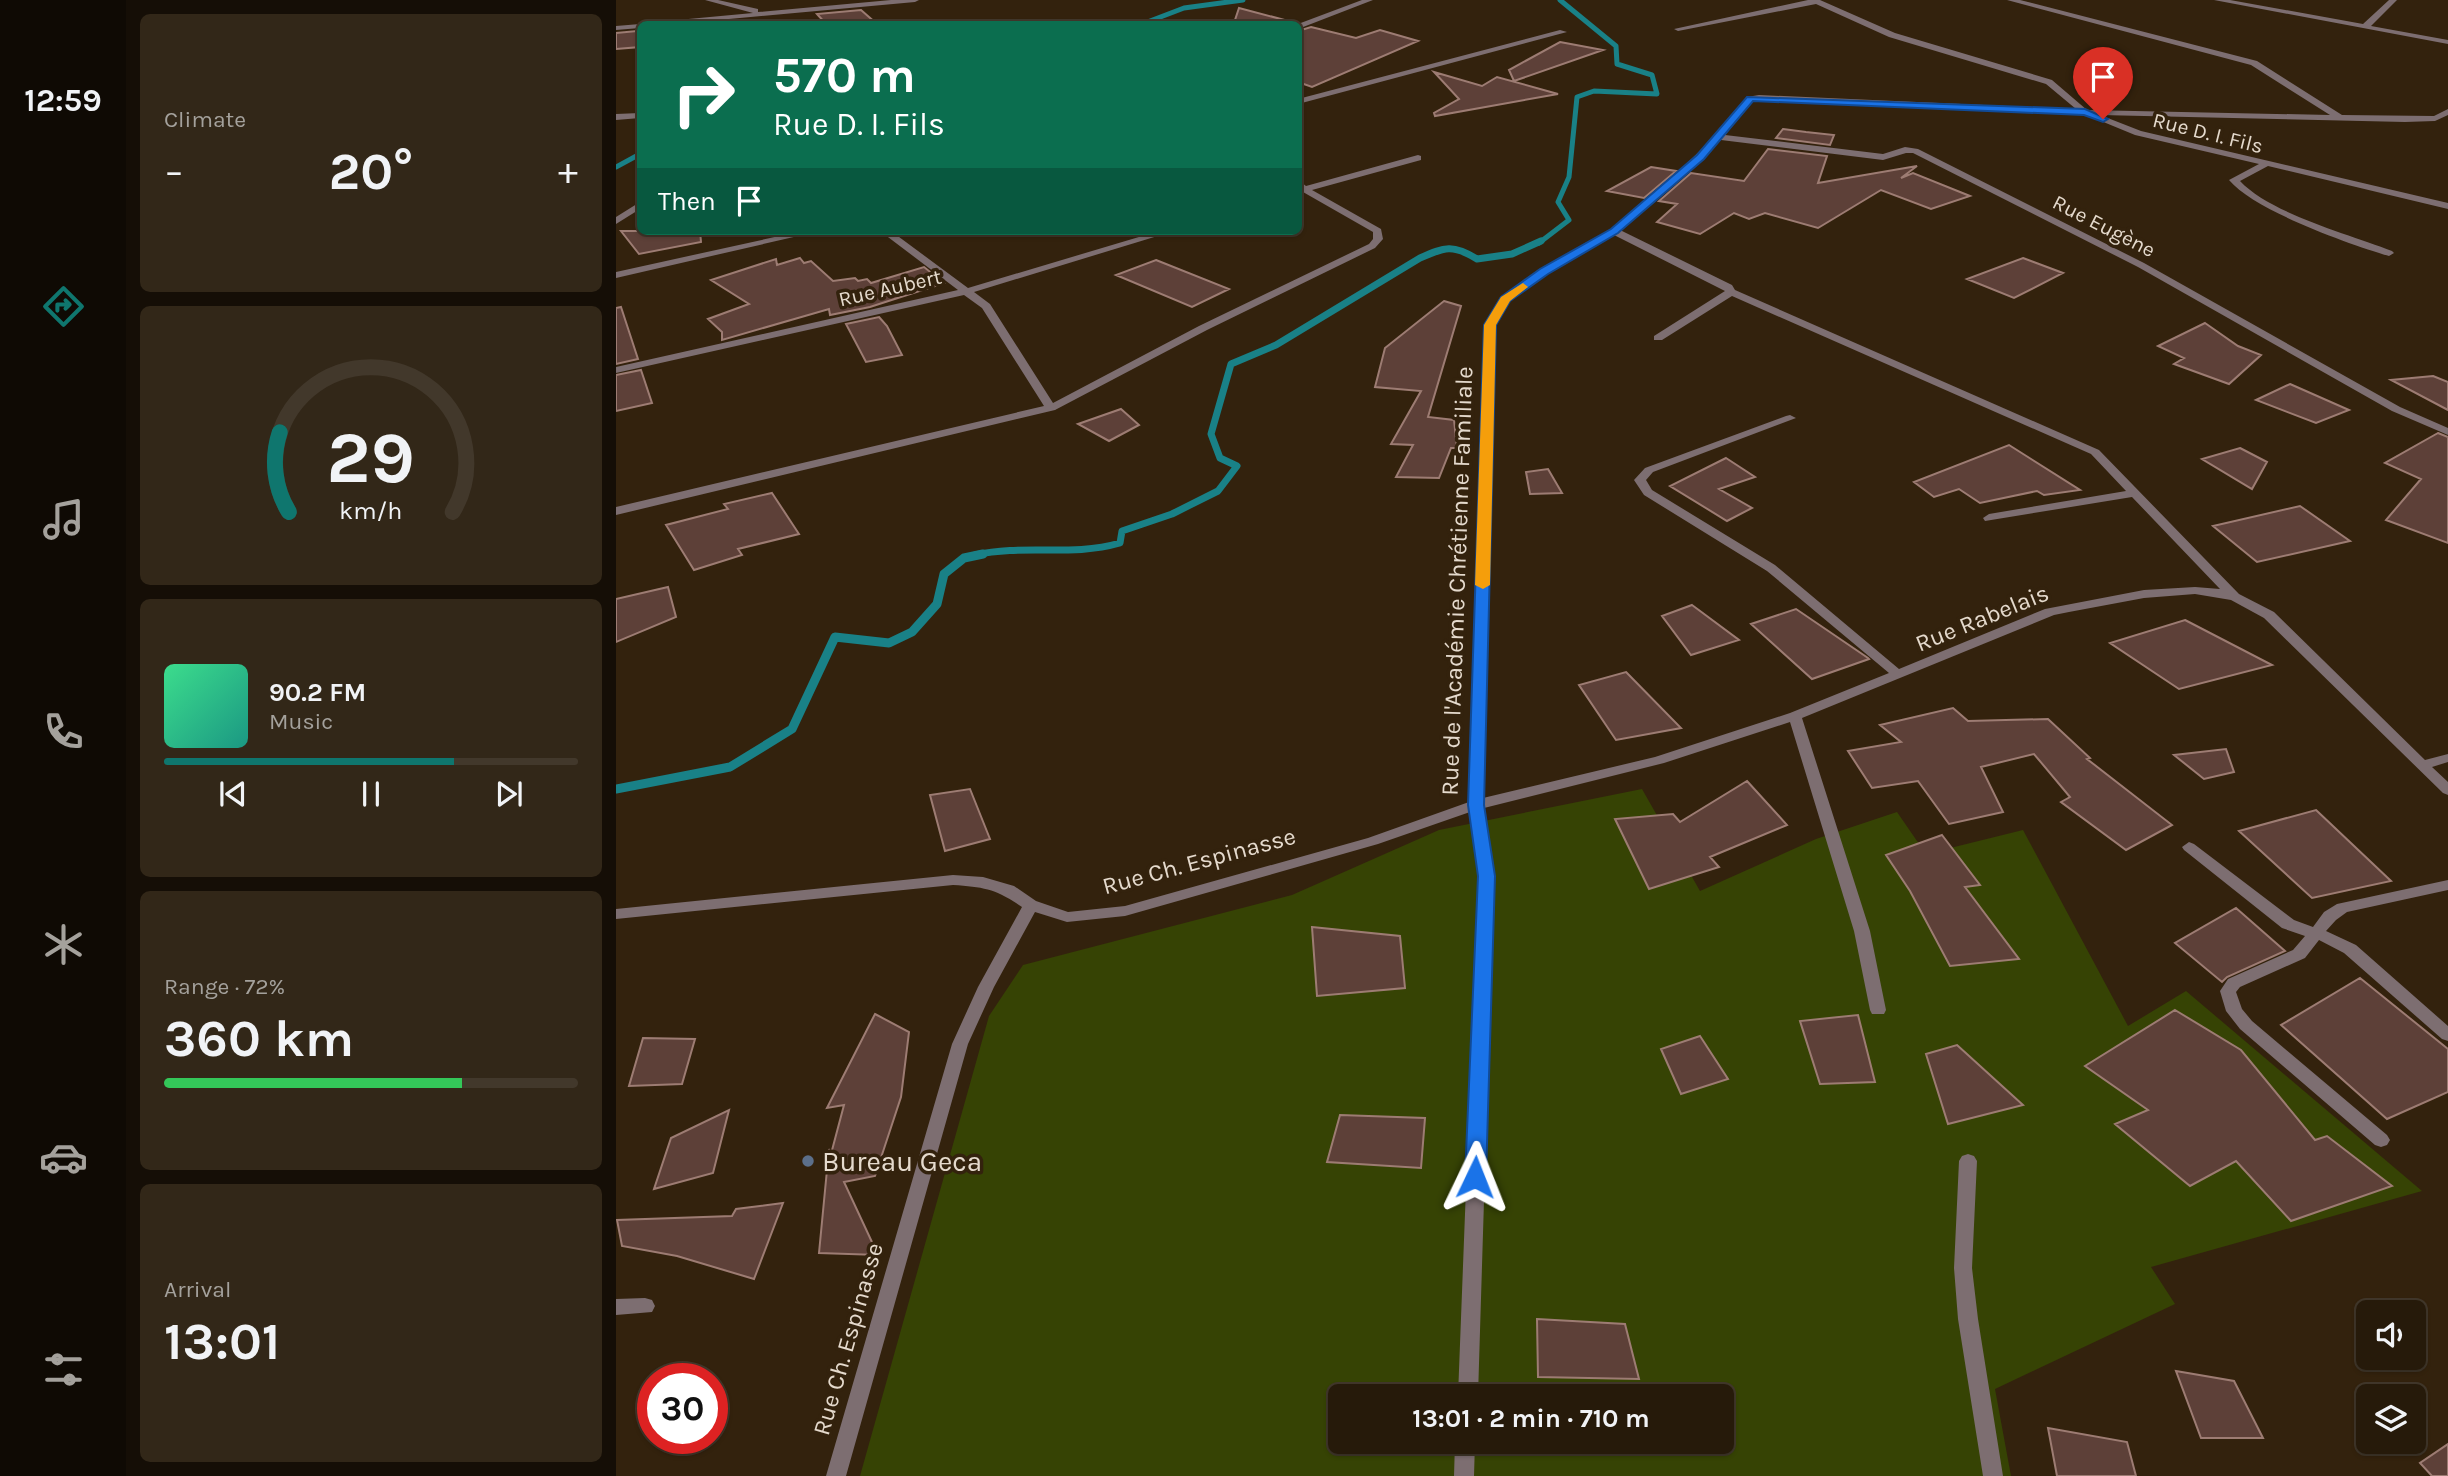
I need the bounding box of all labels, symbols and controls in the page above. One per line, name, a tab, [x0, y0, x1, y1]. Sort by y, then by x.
text: 570 m	[773, 47, 916, 104]
pin	[2073, 47, 2133, 119]
icon: right	[658, 49, 749, 140]
icon: arrive	[2084, 58, 2122, 96]
text: 12:59	[24, 82, 102, 119]
text: Climate	[164, 106, 246, 133]
text: Rue D. I. Fils	[773, 106, 945, 143]
street label: Rue D. I. Fils	[2150, 108, 2266, 158]
text: 20°	[329, 141, 413, 202]
text: −	[164, 149, 184, 194]
text: +	[558, 149, 578, 194]
icon: arrive	[730, 182, 768, 220]
text: Then	[658, 186, 716, 217]
street label: Rue Eugène	[2049, 190, 2159, 262]
street label: Rue Aubert	[836, 264, 944, 311]
icon: directions	[39, 282, 88, 331]
street label: Rue de l'Académie Chrétienne Familiale	[1436, 366, 1478, 796]
text: 29	[327, 415, 415, 500]
icon: music	[39, 495, 88, 544]
text: km/h	[339, 495, 403, 524]
street label: Rue Rabelais	[1911, 579, 2053, 657]
text: 90.2 FM	[269, 677, 366, 708]
icon: phone	[39, 707, 88, 756]
text: Music	[269, 708, 333, 735]
icon: previous	[214, 775, 252, 813]
icon: pause	[352, 775, 390, 813]
icon: next	[490, 775, 528, 813]
street label: Rue Ch. Espinasse	[1099, 822, 1299, 900]
icon: climate	[39, 920, 88, 969]
text: Range · 72%	[164, 973, 285, 1000]
text: 360 km	[164, 1008, 354, 1069]
icon: car	[39, 1133, 88, 1182]
position arrow	[1438, 1140, 1512, 1214]
place label: Bureau Geca	[822, 1145, 982, 1178]
marker: Bureau Geca	[800, 1153, 816, 1169]
street label: Rue Ch. Espinasse	[807, 1240, 889, 1438]
text: Arrival	[164, 1276, 231, 1303]
map controls	[2356, 1300, 2426, 1454]
button: sound	[2356, 1300, 2426, 1370]
text: 13:01	[164, 1311, 280, 1372]
icon: filters	[39, 1345, 88, 1394]
speed limit sign: 30	[637, 1363, 728, 1454]
button: layers	[2356, 1384, 2426, 1454]
text: 13:01 · 2 min · 710 m	[1412, 1403, 1650, 1434]

